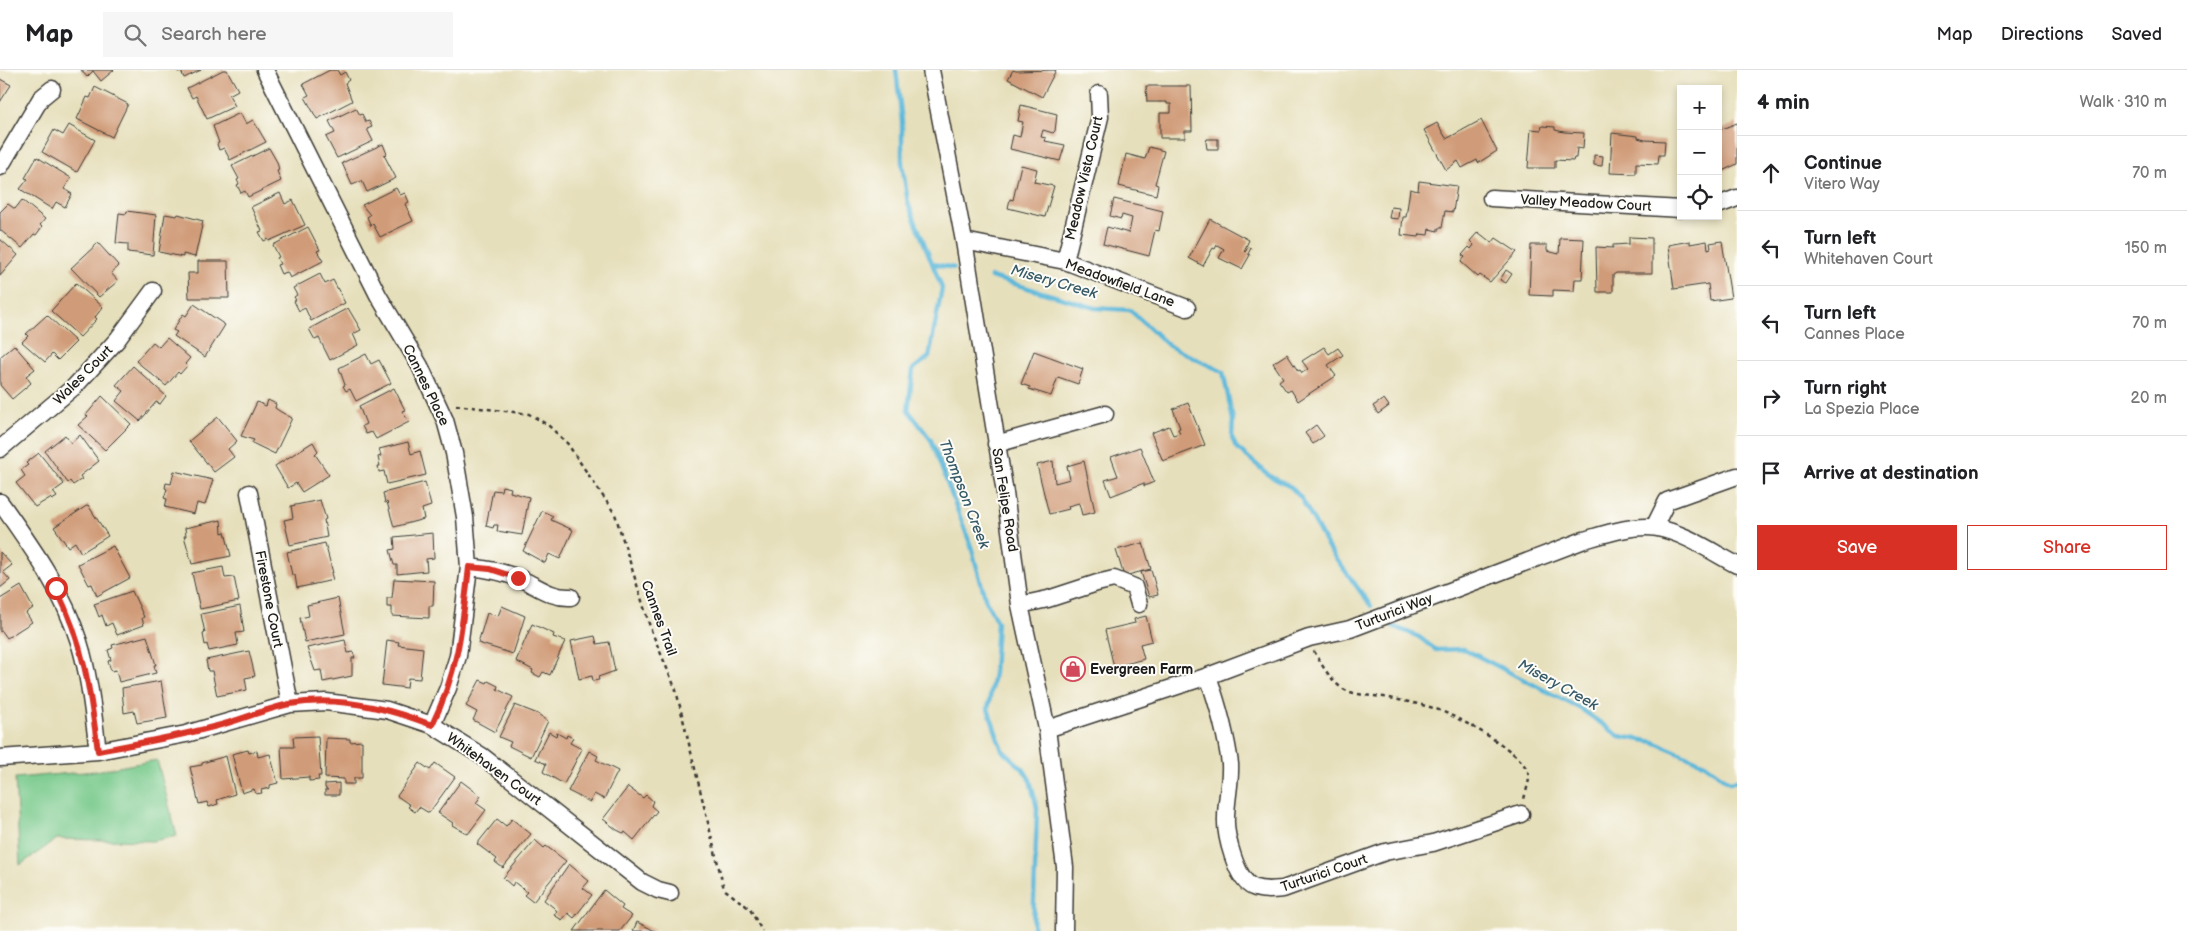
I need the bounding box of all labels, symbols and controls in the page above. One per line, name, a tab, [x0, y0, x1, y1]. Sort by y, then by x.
search box	[103, 12, 453, 57]
text: Map	[25, 20, 73, 49]
icon: search	[121, 21, 149, 49]
text: Search here	[161, 23, 267, 46]
text: Map	[1937, 24, 1973, 45]
text: Directions	[2001, 24, 2083, 45]
text: Saved	[2111, 24, 2162, 45]
map controls	[1677, 85, 1722, 220]
button: +	[1677, 85, 1722, 130]
text: 4 min	[1757, 90, 1810, 115]
text: Walk · 310 m	[2079, 93, 2167, 112]
street label: Meadow Vista Court	[1061, 114, 1107, 242]
button: −	[1677, 130, 1722, 175]
text: Continue	[1804, 152, 1882, 175]
icon: ahead	[1757, 159, 1785, 187]
text: 70 m	[2132, 164, 2167, 183]
button: locate	[1677, 175, 1722, 220]
text: Vitero Way	[1804, 175, 1880, 194]
street label: Valley Meadow Court	[1520, 191, 1653, 215]
text: Turn left	[1804, 227, 1876, 250]
icon: left	[1757, 234, 1785, 262]
text: 150 m	[2125, 239, 2167, 258]
text: Whitehaven Court	[1804, 250, 1933, 269]
street label: Meadowfield Lane	[1063, 255, 1177, 311]
water label: Misery Creek	[1009, 261, 1100, 304]
text: Turn left	[1804, 302, 1876, 325]
icon: left	[1757, 309, 1785, 337]
text: 70 m	[2132, 314, 2167, 333]
text: Cannes Place	[1804, 325, 1905, 344]
street label: Wales Court	[50, 341, 117, 408]
street label: Cannes Place	[399, 342, 453, 428]
text: Turn right	[1804, 377, 1887, 400]
icon: right	[1757, 384, 1785, 412]
text: 20 m	[2131, 389, 2167, 408]
text: La Spezia Place	[1804, 400, 1920, 419]
water label: Thompson Creek	[934, 437, 994, 552]
street label: San Felipe Road	[988, 447, 1022, 553]
icon: arrive	[1757, 459, 1785, 487]
text: Arrive at destination	[1804, 462, 1979, 485]
button: Save	[1757, 525, 1957, 570]
button: Share	[1967, 525, 2167, 570]
street label: Firestone Court	[251, 549, 287, 650]
route end	[507, 567, 530, 590]
route start	[45, 577, 68, 600]
street label: Cannes Trail	[637, 578, 681, 658]
street label: Turturici Way	[1353, 589, 1435, 634]
water label: Misery Creek	[1514, 655, 1602, 715]
shop icon: Evergreen Farm	[1060, 656, 1086, 682]
place label: Evergreen Farm	[1090, 661, 1193, 678]
street label: Whitehaven Court	[443, 729, 545, 809]
street label: Turturici Court	[1279, 850, 1370, 896]

